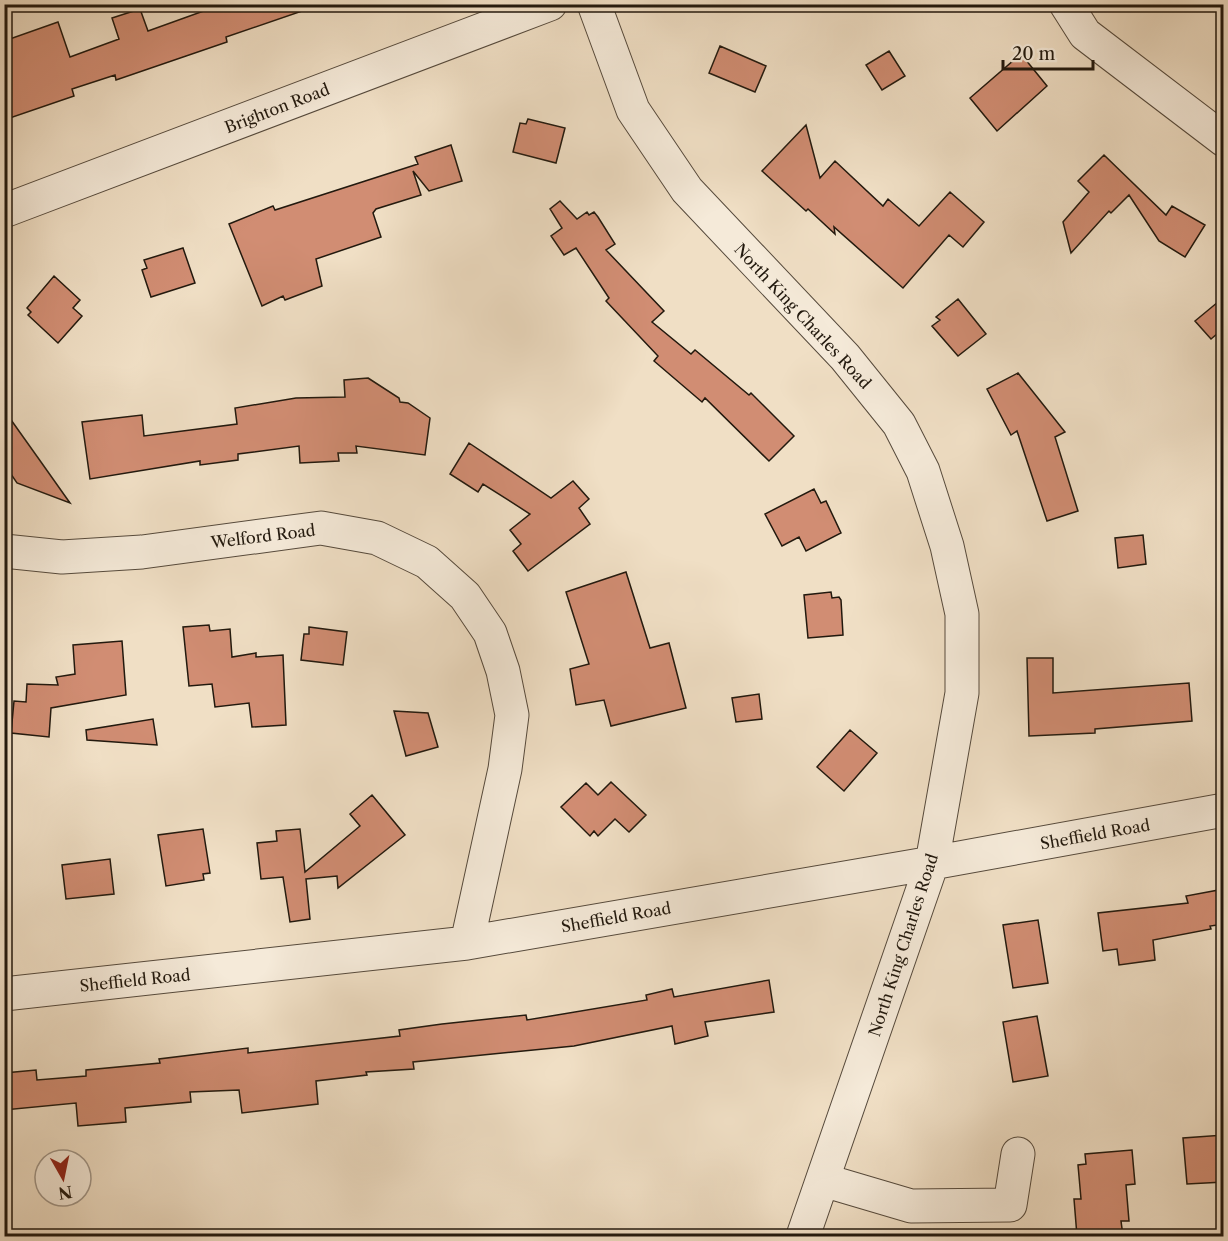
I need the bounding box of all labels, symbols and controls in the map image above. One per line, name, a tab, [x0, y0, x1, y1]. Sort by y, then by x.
scale bar	[1003, 33, 1093, 71]
text: 20 m	[1012, 43, 1056, 65]
street label: Brighton Road	[222, 79, 332, 137]
street label: North King Charles Road	[730, 239, 876, 393]
street label: Welford Road	[209, 520, 317, 552]
street label: Sheffield Road	[1038, 814, 1152, 854]
street label: North King Charles Road	[864, 851, 942, 1039]
street label: Sheffield Road	[559, 897, 673, 937]
street label: Sheffield Road	[79, 964, 192, 996]
north arrow	[33, 1148, 93, 1208]
text: N	[57, 1182, 74, 1204]

